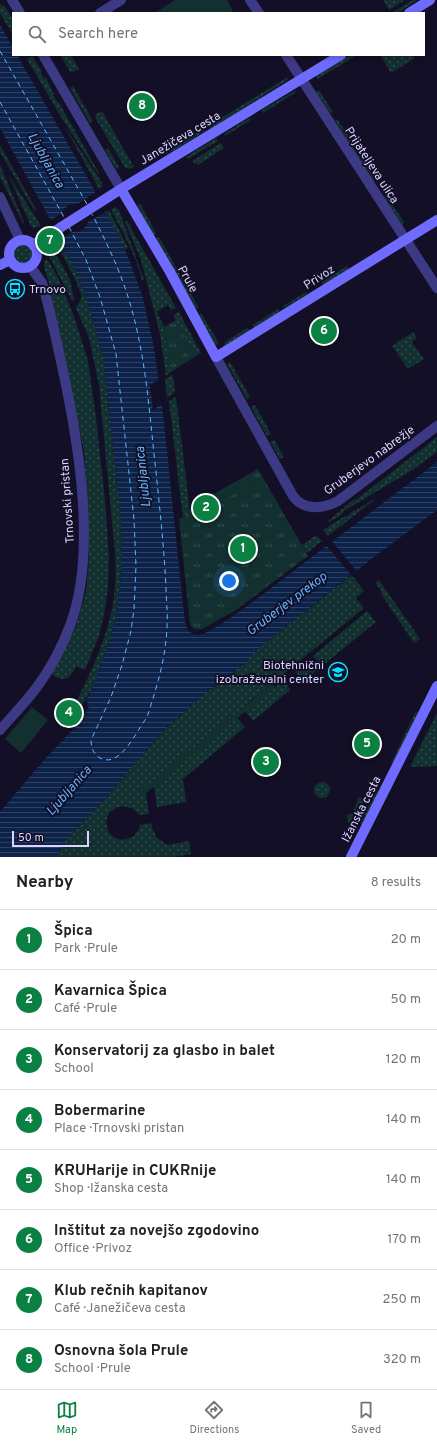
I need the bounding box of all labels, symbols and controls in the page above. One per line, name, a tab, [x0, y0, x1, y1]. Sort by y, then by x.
search box	[12, 12, 425, 56]
icon: search	[26, 23, 48, 45]
text: Search here	[58, 25, 138, 44]
pin: 8	[129, 91, 155, 121]
street label: Janežičeva cesta	[137, 108, 224, 169]
street label: Prijateljeva ulica	[340, 124, 402, 207]
water label: Ljubljanica	[23, 130, 67, 192]
pin: 7	[37, 226, 63, 256]
street label: Privoz	[301, 262, 338, 294]
street label: Prule	[173, 263, 201, 296]
bus stop icon: Trnovo	[4, 278, 26, 300]
place label: Trnovo	[29, 282, 66, 298]
pin: 6	[311, 316, 337, 346]
street label: Gruberjevo nabrežje	[321, 422, 418, 499]
water label: Ljubljanica	[133, 445, 155, 508]
street label: Trnovski pristan	[57, 458, 79, 544]
pin: 2	[193, 493, 219, 523]
pin: 1	[230, 534, 256, 564]
water label: Gruberjev prekop	[244, 569, 331, 640]
your location	[219, 571, 239, 591]
place label: Biotehnični izobraževalni center	[216, 658, 324, 688]
school or university icon: Biotehnični izobraževalni center	[327, 661, 349, 683]
pin: 4	[56, 698, 82, 728]
pin: 5	[354, 729, 380, 759]
pin: 3	[253, 747, 279, 777]
water label: Ljubljanica	[43, 763, 96, 820]
street label: Ižanska cesta	[338, 774, 385, 845]
scale bar	[12, 829, 89, 848]
text: 50 m	[18, 831, 44, 845]
text: Nearby	[16, 872, 73, 894]
text: 8 results	[371, 875, 421, 891]
text: Špica	[54, 922, 93, 941]
text: 1	[26, 932, 32, 948]
text: 20 m	[391, 932, 421, 948]
text: Park · Prule	[54, 941, 118, 957]
text: Kavarnica Špica	[54, 982, 167, 1001]
text: 2	[25, 992, 33, 1008]
text: 50 m	[391, 992, 421, 1008]
text: Café · Prule	[54, 1001, 117, 1017]
text: Konservatorij za glasbo in balet	[54, 1042, 275, 1061]
text: 3	[25, 1052, 33, 1068]
text: 120 m	[386, 1052, 421, 1068]
text: School	[54, 1061, 94, 1077]
text: Bobermarine	[54, 1102, 145, 1121]
text: 4	[25, 1112, 33, 1128]
text: 140 m	[386, 1112, 421, 1128]
text: Place · Trnovski pristan	[54, 1121, 184, 1137]
text: KRUHarije in CUKRnije	[54, 1162, 216, 1181]
text: 5	[25, 1172, 33, 1188]
text: 140 m	[386, 1172, 421, 1188]
text: Shop · Ižanska cesta	[54, 1181, 168, 1197]
text: Inštitut za novejšo zgodovino	[54, 1222, 259, 1241]
text: 6	[25, 1232, 33, 1248]
text: 170 m	[387, 1232, 421, 1248]
text: Office · Privoz	[54, 1241, 132, 1257]
text: Klub rečnih kapitanov	[54, 1282, 208, 1301]
text: 7	[26, 1292, 32, 1308]
text: 250 m	[383, 1292, 421, 1308]
text: Café · Janežičeva cesta	[54, 1301, 185, 1317]
text: Osnovna šola Prule	[54, 1342, 188, 1361]
text: 8	[25, 1352, 33, 1368]
text: 320 m	[383, 1352, 421, 1368]
text: School · Prule	[54, 1361, 131, 1377]
tab: Map	[56, 1399, 78, 1437]
tab: Directions	[189, 1399, 239, 1437]
tab: Saved	[351, 1399, 381, 1437]

